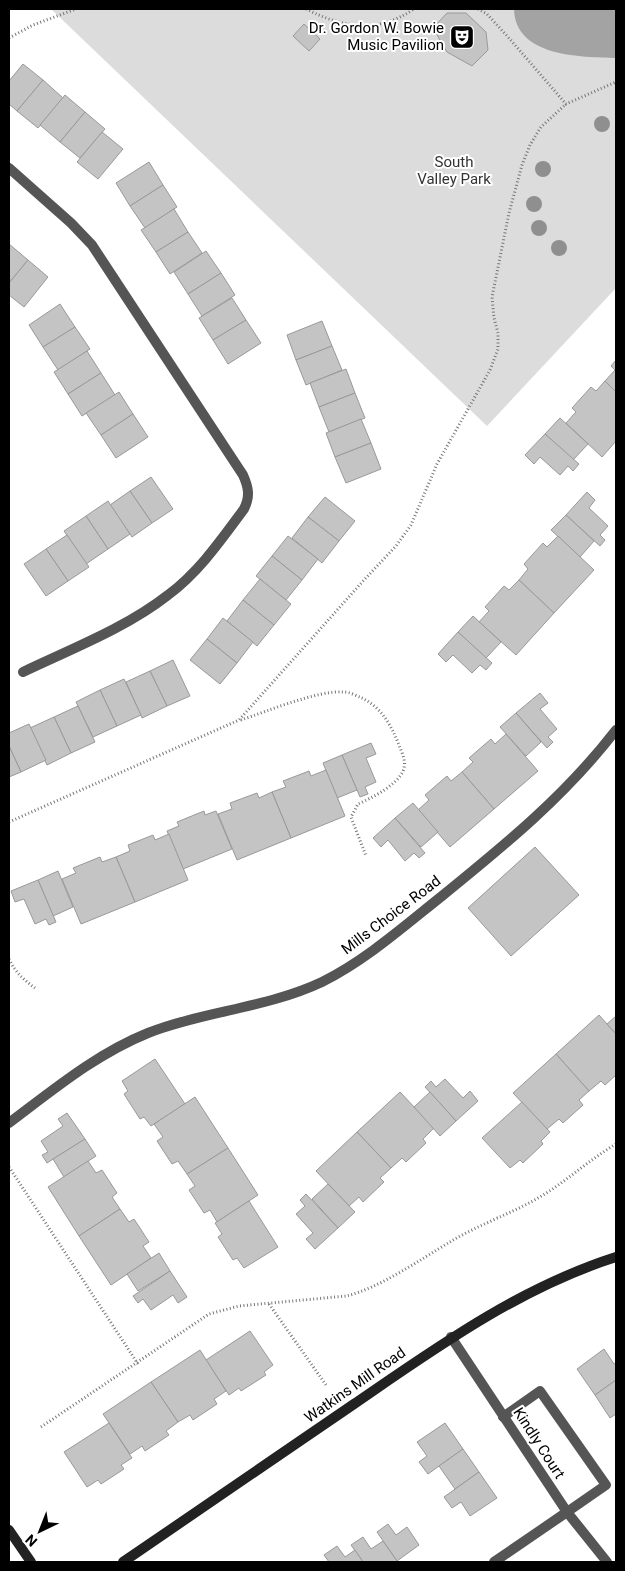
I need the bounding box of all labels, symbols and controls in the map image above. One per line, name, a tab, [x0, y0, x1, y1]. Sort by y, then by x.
place label: Dr. Gordon W. Bowie Music Pavilion	[309, 19, 444, 54]
theatre icon: Dr. Gordon W. Bowie Music Pavilion	[449, 24, 475, 50]
park label: South Valley Park	[417, 153, 491, 188]
street label: Mills Choice Road	[338, 872, 444, 958]
street label: Watkins Mill Road	[301, 1343, 409, 1427]
street label: Kindly Court	[509, 1404, 569, 1482]
north arrow	[15, 1506, 65, 1556]
text: N	[22, 1531, 40, 1550]

